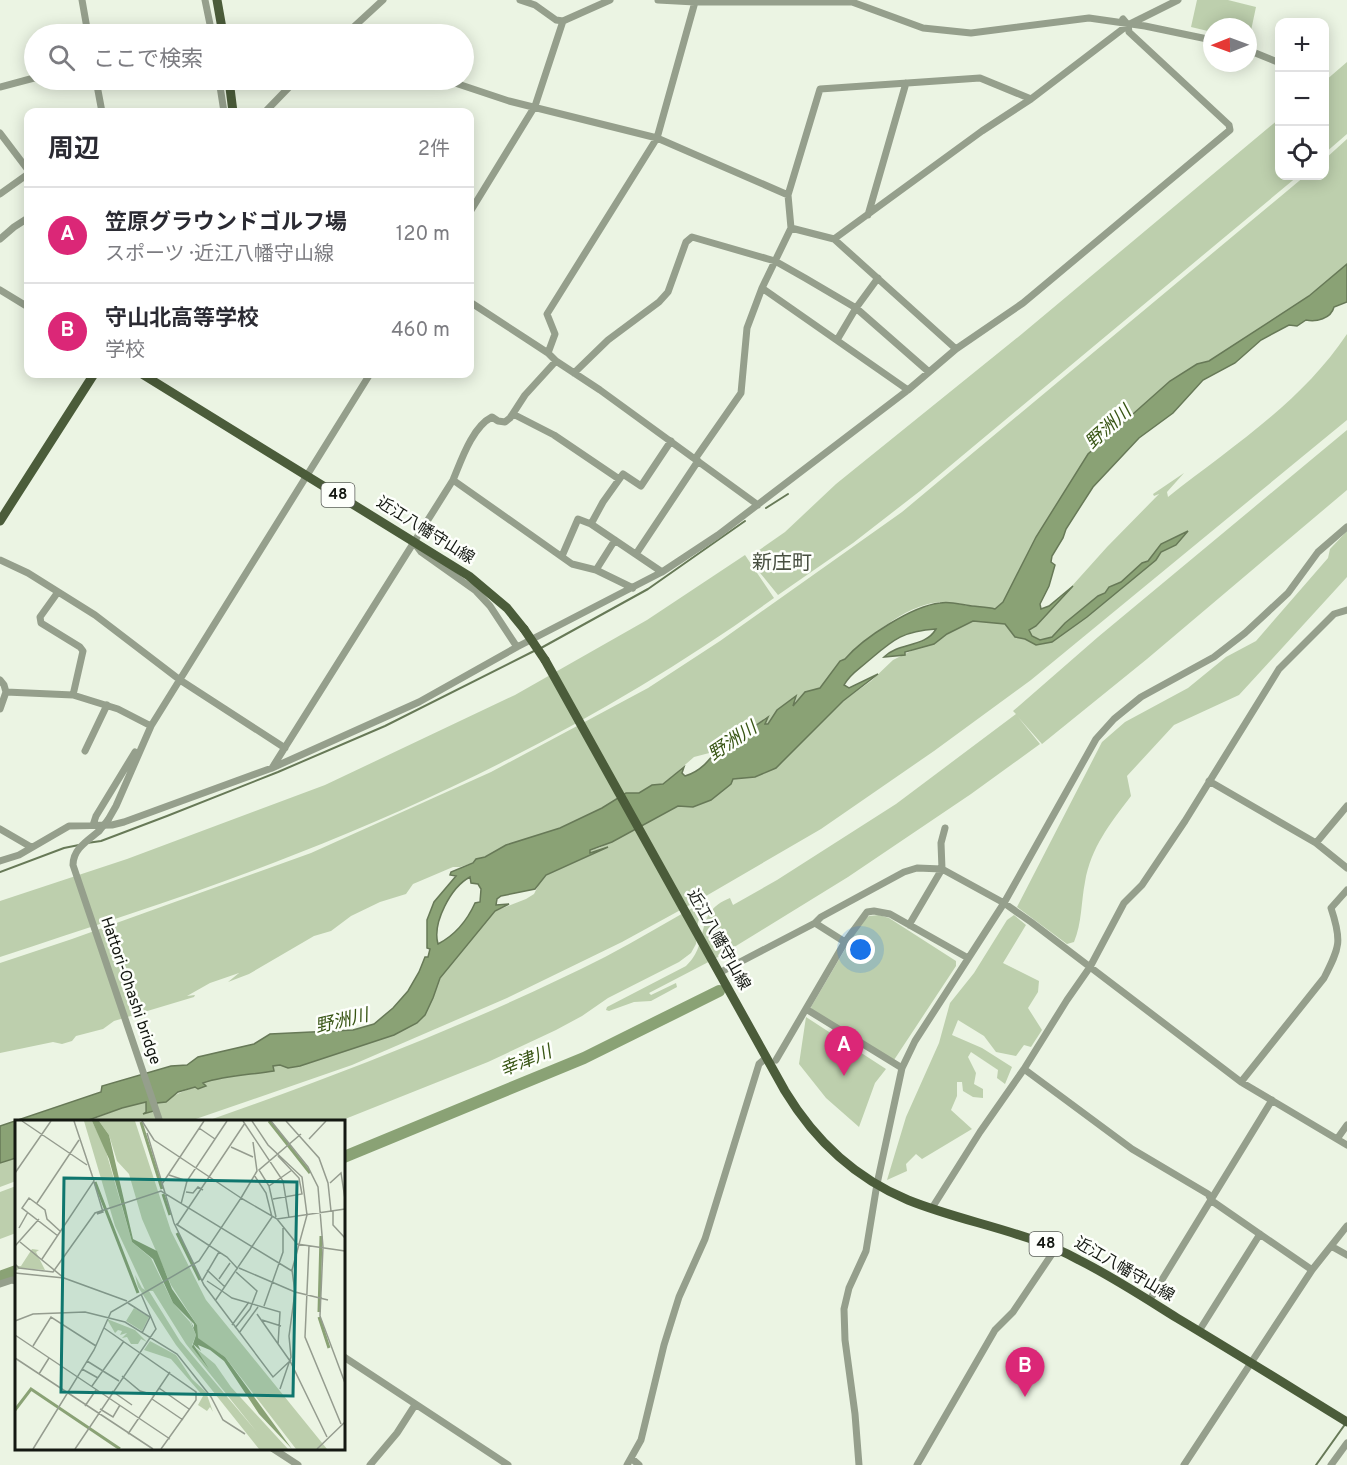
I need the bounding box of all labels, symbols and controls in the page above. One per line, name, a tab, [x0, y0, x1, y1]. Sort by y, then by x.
north arrow	[1203, 18, 1257, 72]
map controls	[1275, 18, 1329, 180]
button: +	[1275, 18, 1329, 72]
search box	[24, 24, 474, 90]
icon: search	[45, 41, 78, 74]
text: ここで検索	[93, 47, 203, 74]
button: −	[1275, 72, 1329, 126]
button: locate	[1275, 126, 1329, 180]
text: 周辺	[48, 134, 100, 167]
text: 2件	[418, 137, 450, 163]
text: 笠原グラウンドゴルフ場	[105, 210, 347, 237]
text: A	[60, 222, 75, 248]
text: 120 m	[396, 222, 450, 248]
text: スポーツ · 近江八幡守山線	[105, 242, 334, 268]
text: 守山北高等学校	[105, 306, 259, 333]
text: B	[61, 318, 74, 344]
text: 460 m	[391, 318, 450, 344]
text: 学校	[105, 338, 145, 364]
water label: 野洲川	[1081, 400, 1138, 455]
road number: 48	[322, 483, 354, 507]
street label: 近江八幡守山線	[372, 493, 478, 569]
district label: 新庄町	[752, 551, 812, 577]
water label: 野洲川	[704, 716, 763, 767]
street label: 近江八幡守山線	[682, 886, 754, 994]
street label: Hattori-Ohashi bridge	[95, 914, 165, 1068]
your location	[846, 935, 875, 964]
water label: 野洲川	[313, 1004, 373, 1039]
pin: A	[824, 1026, 864, 1076]
water label: 幸津川	[497, 1040, 557, 1083]
inset map	[15, 1120, 345, 1450]
road number: 48	[1030, 1232, 1062, 1256]
street label: 近江八幡守山線	[1070, 1233, 1178, 1307]
pin: B	[1006, 1348, 1044, 1397]

